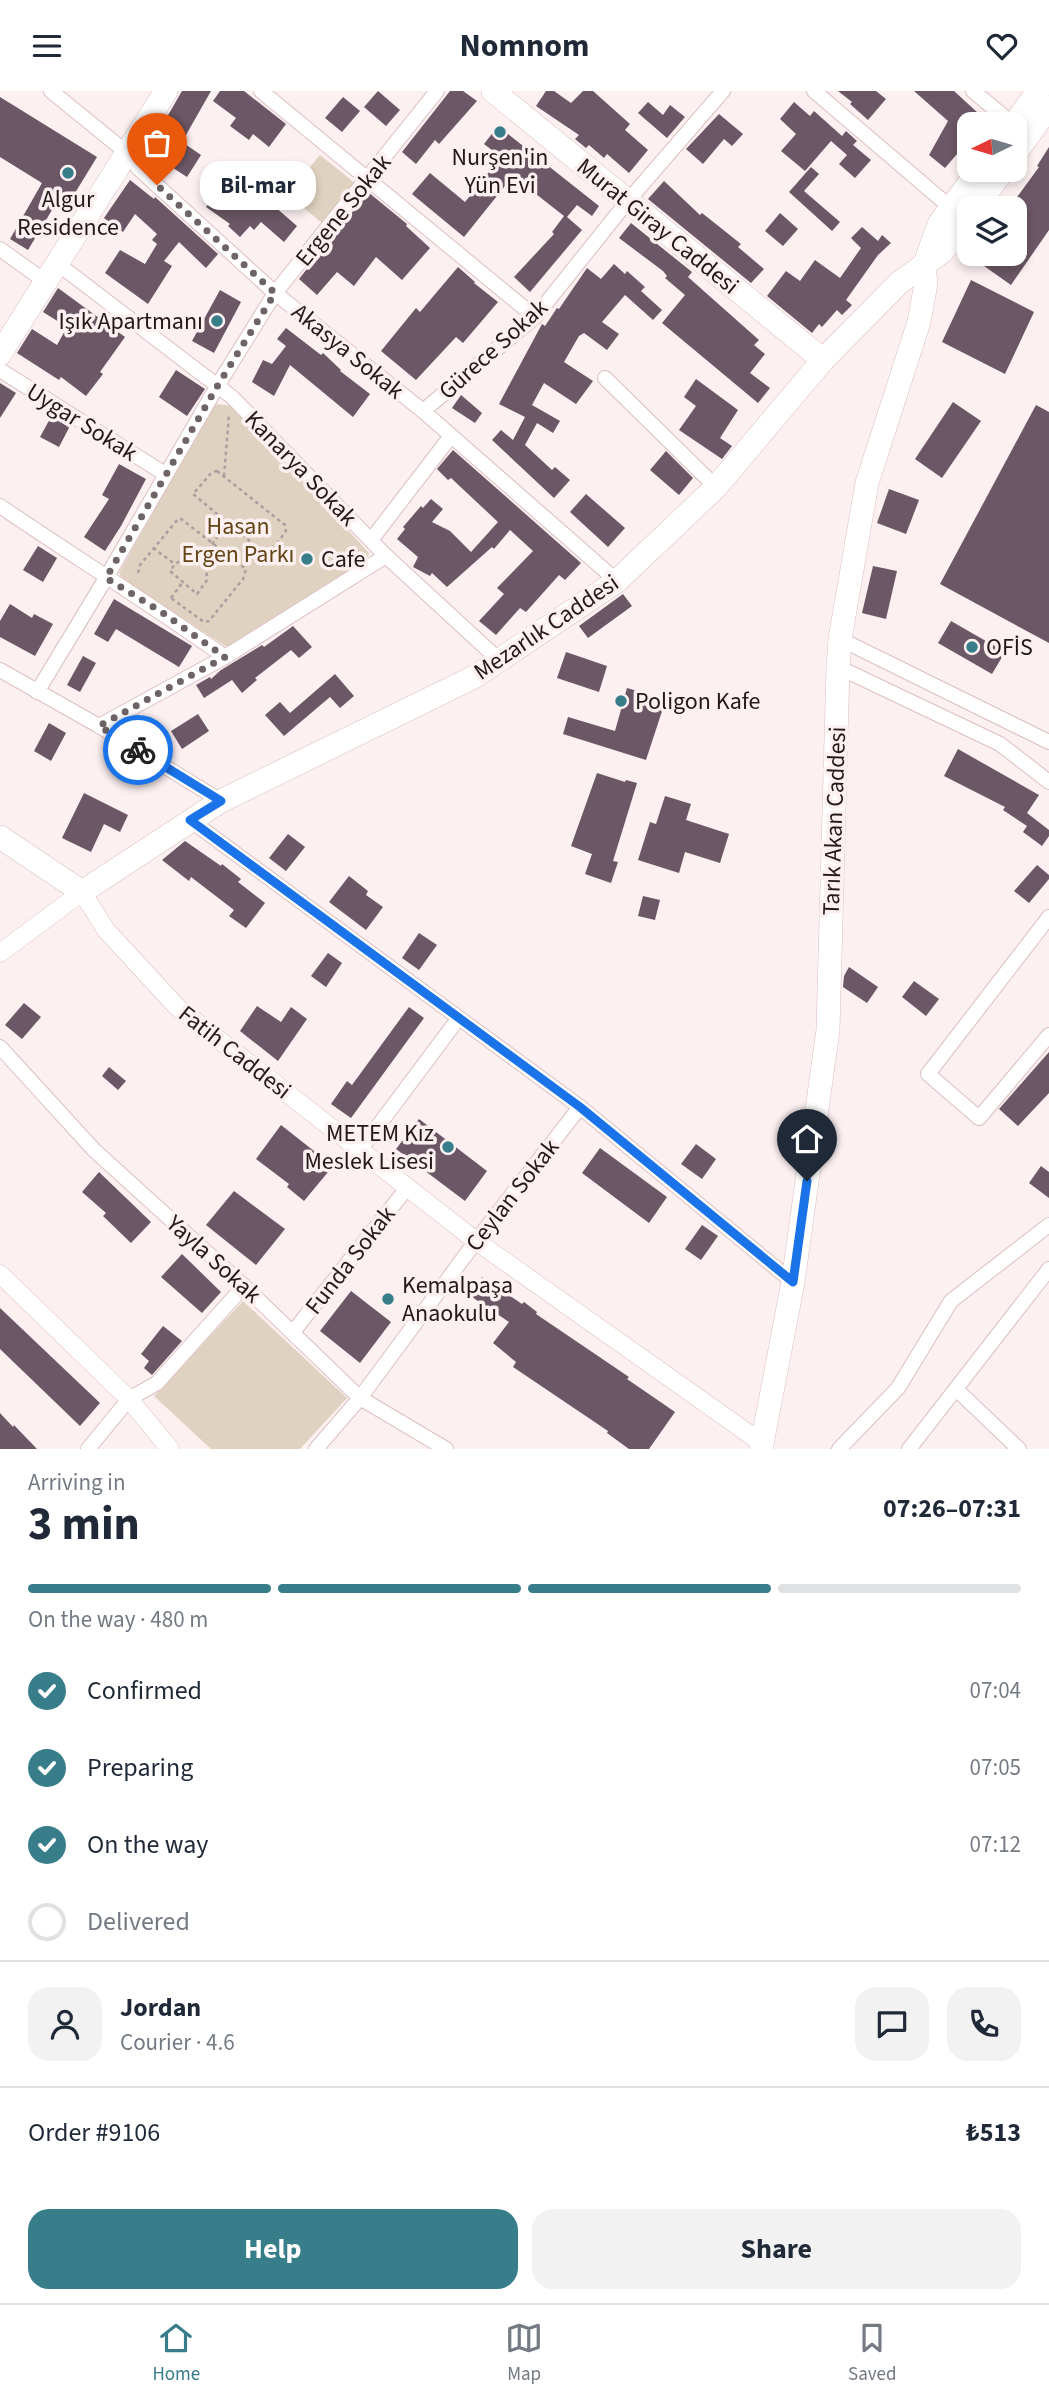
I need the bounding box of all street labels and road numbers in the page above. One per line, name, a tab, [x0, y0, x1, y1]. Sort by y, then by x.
street label: Ergene Sokak	[287, 146, 400, 274]
street label: Murat Giray Caddesi	[569, 150, 746, 303]
street label: Gürece Sokak	[431, 291, 556, 408]
street label: Akasya Sokak	[284, 295, 412, 408]
street label: Uygar Sokak	[19, 374, 144, 470]
street label: Kanarya Sokak	[236, 403, 365, 534]
street label: Mezarlık Caddesi	[467, 566, 626, 689]
street label: Tarık Akan Caddesi	[814, 726, 855, 916]
street label: Fatih Caddesi	[171, 997, 299, 1108]
street label: Ceylan Sokak	[457, 1131, 568, 1259]
street label: Funda Sokak	[297, 1198, 404, 1322]
street label: Yayla Sokak	[158, 1206, 269, 1312]

